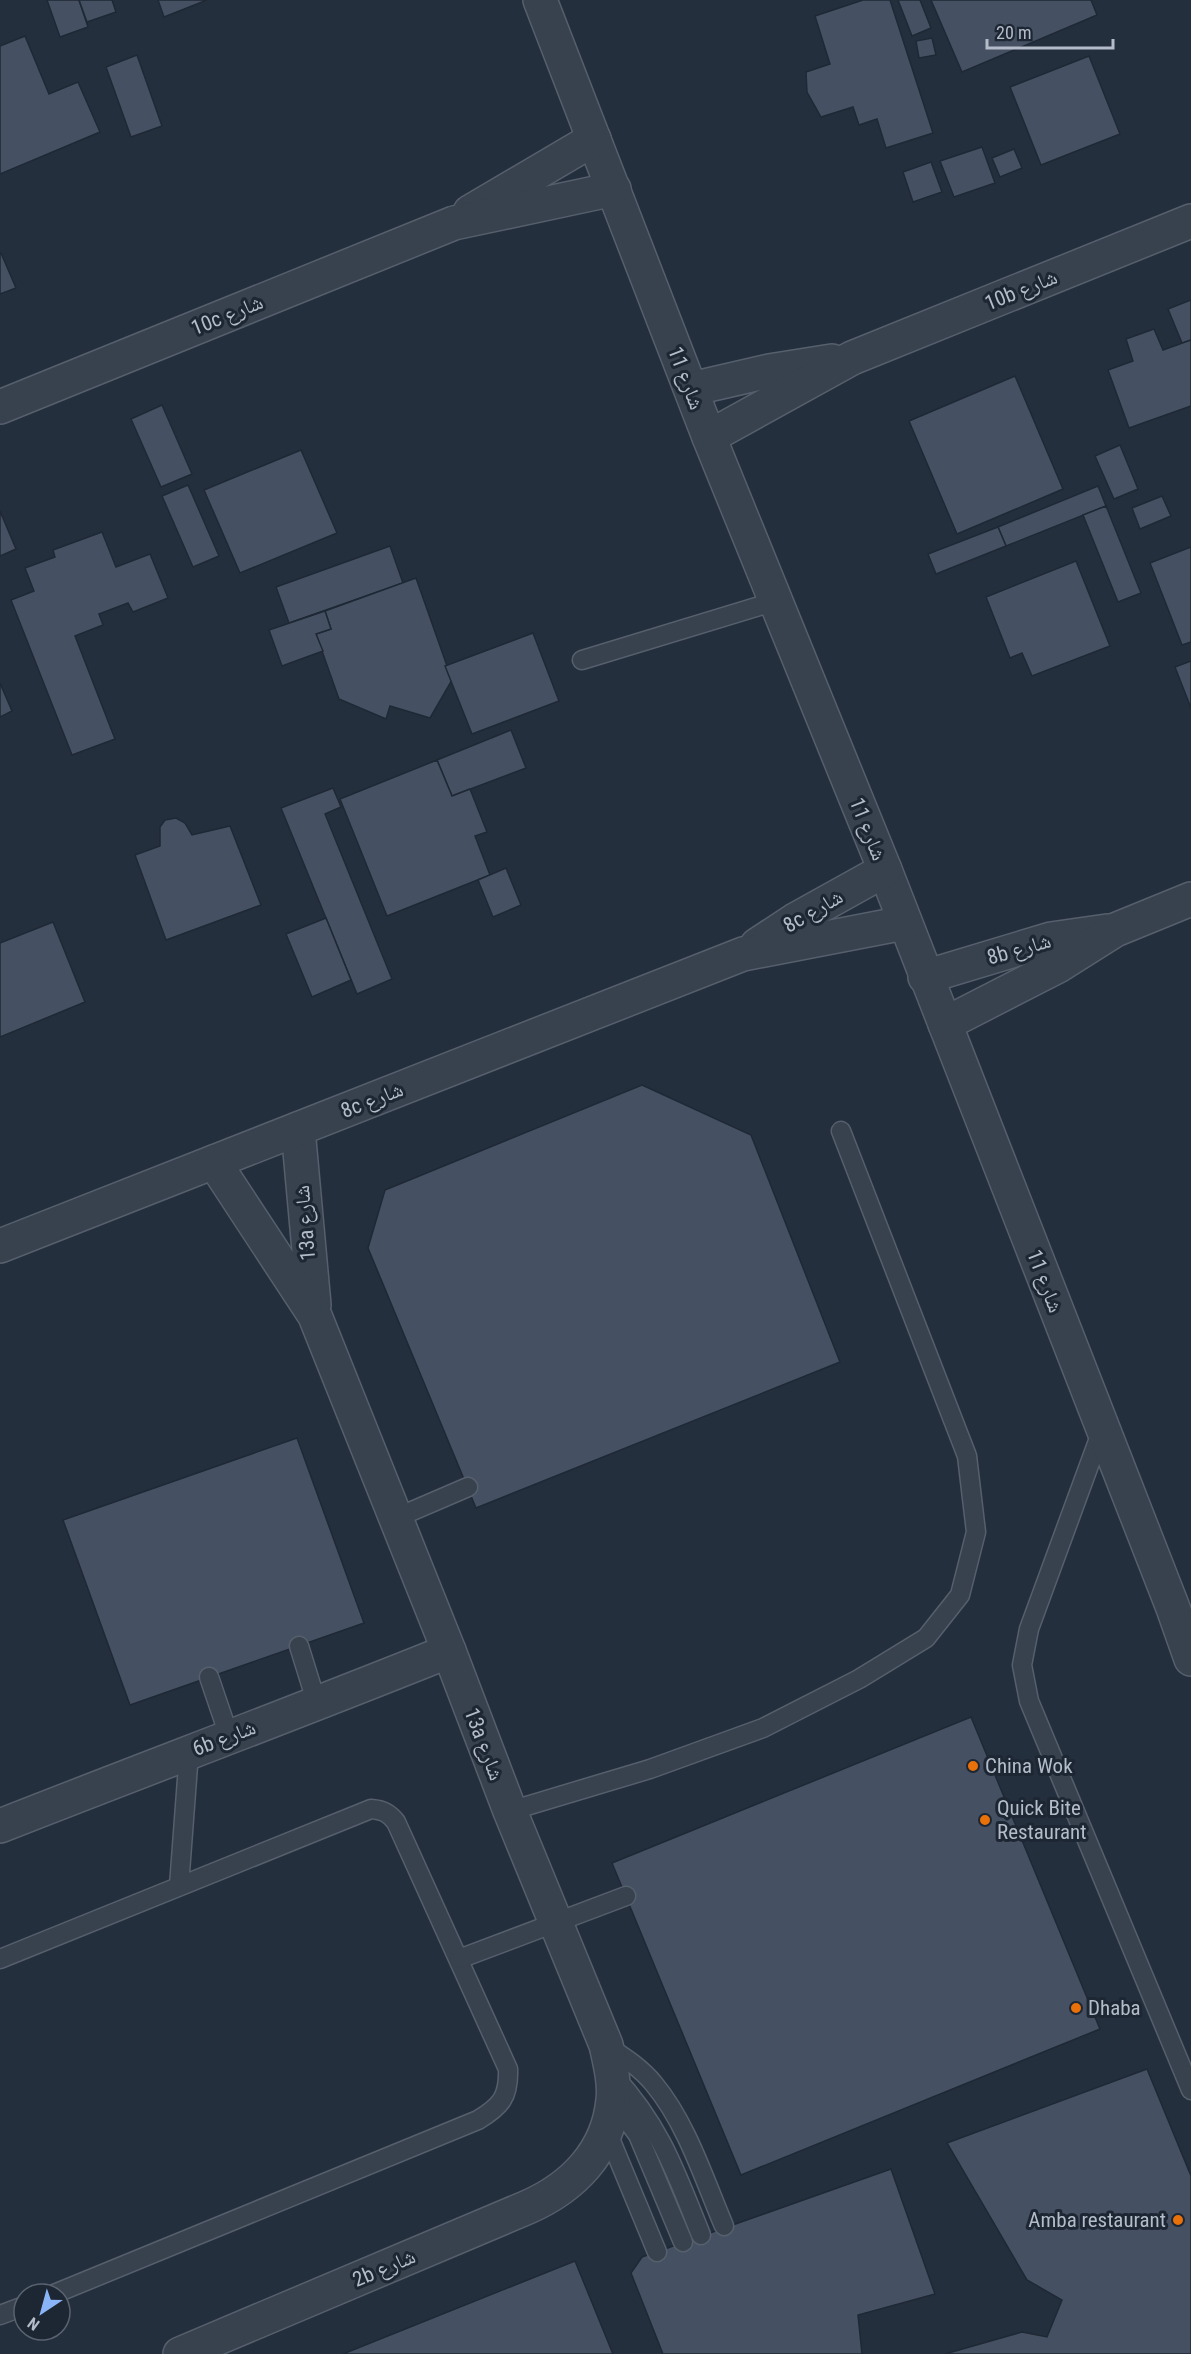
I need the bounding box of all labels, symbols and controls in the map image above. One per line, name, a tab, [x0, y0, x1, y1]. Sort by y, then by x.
scale bar	[987, 12, 1113, 50]
text: 20 m	[996, 22, 1031, 43]
street label: 10b شارع	[981, 265, 1061, 316]
street label: 10c شارع	[188, 290, 267, 341]
street label: شارع 11	[662, 343, 709, 413]
street label: شارع 11	[844, 794, 891, 864]
street label: 8c شارع	[779, 884, 848, 938]
street label: 8b شارع	[984, 928, 1054, 971]
street label: 8c شارع	[337, 1077, 407, 1124]
street label: 13a شارع	[290, 1184, 321, 1262]
street label: شارع 11	[1021, 1246, 1068, 1316]
street label: 13a شارع	[458, 1704, 509, 1784]
street label: 6b شارع	[189, 1715, 259, 1762]
place label: China Wok	[985, 1754, 1073, 1778]
marker: China Wok	[966, 1759, 980, 1773]
place label: Quick Bite Restaurant	[997, 1796, 1086, 1844]
marker: Quick Bite Restaurant	[978, 1813, 992, 1827]
place label: Dhaba	[1088, 1996, 1141, 2020]
marker: Dhaba	[1069, 2001, 1083, 2015]
place label: Amba restaurant	[1028, 2208, 1166, 2232]
marker: Amba restaurant	[1171, 2213, 1185, 2227]
street label: 2b شارع	[349, 2244, 419, 2293]
north arrow	[12, 2282, 72, 2342]
text: N	[24, 2313, 43, 2334]

